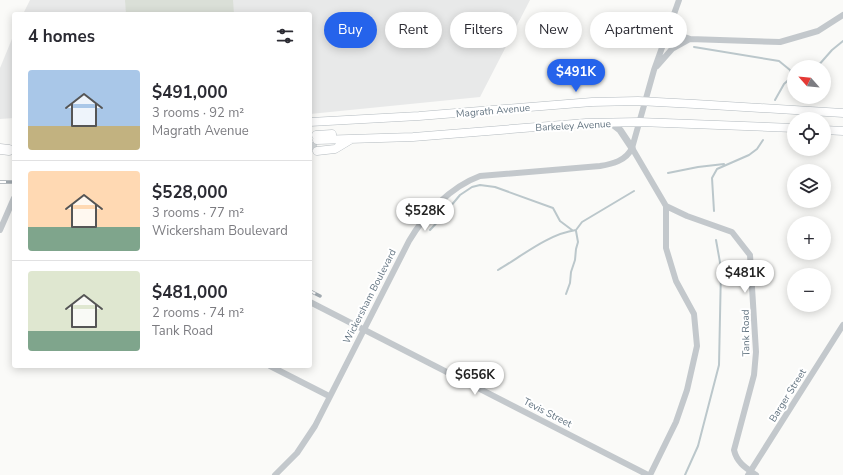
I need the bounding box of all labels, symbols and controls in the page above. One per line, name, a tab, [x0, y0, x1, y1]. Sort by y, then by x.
chip: Buy	[324, 12, 377, 48]
chip: Rent	[385, 12, 442, 48]
chip: Filters	[450, 12, 517, 48]
chip: New	[525, 12, 582, 48]
chip: Apartment	[590, 12, 687, 48]
text: 4 homes	[28, 25, 95, 48]
icon: filters	[274, 25, 296, 47]
pin: $491K	[548, 59, 604, 93]
north arrow	[787, 60, 831, 104]
map controls	[787, 60, 831, 312]
text: $491K	[556, 63, 596, 81]
text: $491,000	[152, 81, 228, 104]
icon: home	[60, 86, 108, 134]
street label: Magrath Avenue	[455, 101, 531, 121]
text: 3 rooms · 92 m²	[152, 104, 244, 122]
button: locate	[787, 112, 831, 156]
street label: Barkeley Avenue	[535, 117, 611, 135]
text: Magrath Avenue	[152, 122, 249, 140]
button: layers	[787, 164, 831, 208]
text: $528,000	[152, 181, 228, 204]
icon: home	[60, 187, 108, 235]
pin: $528K	[397, 198, 453, 232]
text: $528K	[405, 202, 445, 220]
text: 3 rooms · 77 m²	[152, 204, 244, 222]
button: +	[787, 216, 831, 260]
text: Wickersham Boulevard	[152, 222, 288, 240]
street label: Wickersham Boulevard	[340, 247, 400, 346]
pin: $481K	[717, 260, 773, 294]
text: $481K	[725, 264, 765, 282]
button: −	[787, 268, 831, 312]
text: $481,000	[152, 281, 228, 304]
icon: home	[60, 287, 108, 335]
text: 2 rooms · 74 m²	[152, 304, 244, 322]
street label: Tank Road	[739, 309, 753, 357]
text: Tank Road	[152, 322, 213, 340]
pin: $656K	[447, 362, 503, 396]
text: $656K	[455, 366, 495, 384]
street label: Barger Street	[766, 366, 810, 425]
street label: Tevis Street	[521, 395, 575, 431]

